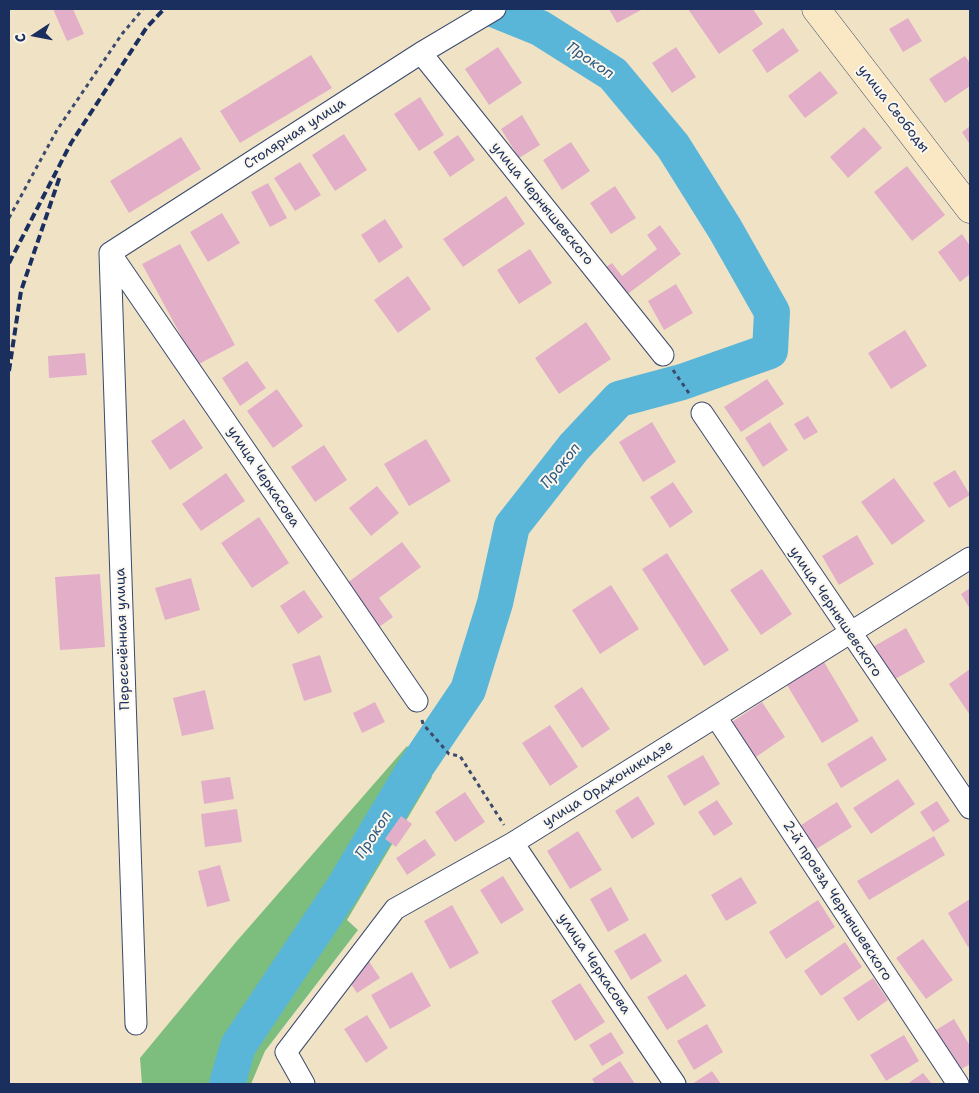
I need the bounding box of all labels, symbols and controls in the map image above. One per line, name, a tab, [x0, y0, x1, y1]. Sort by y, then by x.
north arrow	[10, 10, 60, 60]
text: С	[11, 32, 30, 44]
water label: Прокоп	[563, 39, 617, 83]
street label: улица Свободы	[854, 62, 932, 156]
street label: Столярная улица	[241, 95, 349, 173]
street label: улица Чернышевского	[487, 139, 597, 269]
street label: улица Черкасова	[223, 423, 303, 531]
water label: Прокоп	[537, 440, 585, 492]
street label: улица Чернышевского	[785, 544, 885, 680]
street label: Пересечённая улица	[112, 568, 134, 710]
street label: улица Орджоникидзе	[540, 737, 676, 831]
water label: Прокоп	[352, 808, 396, 862]
street label: 2-й проезд Чернышевского	[779, 818, 895, 984]
street label: улица Черкасова	[554, 910, 634, 1018]

